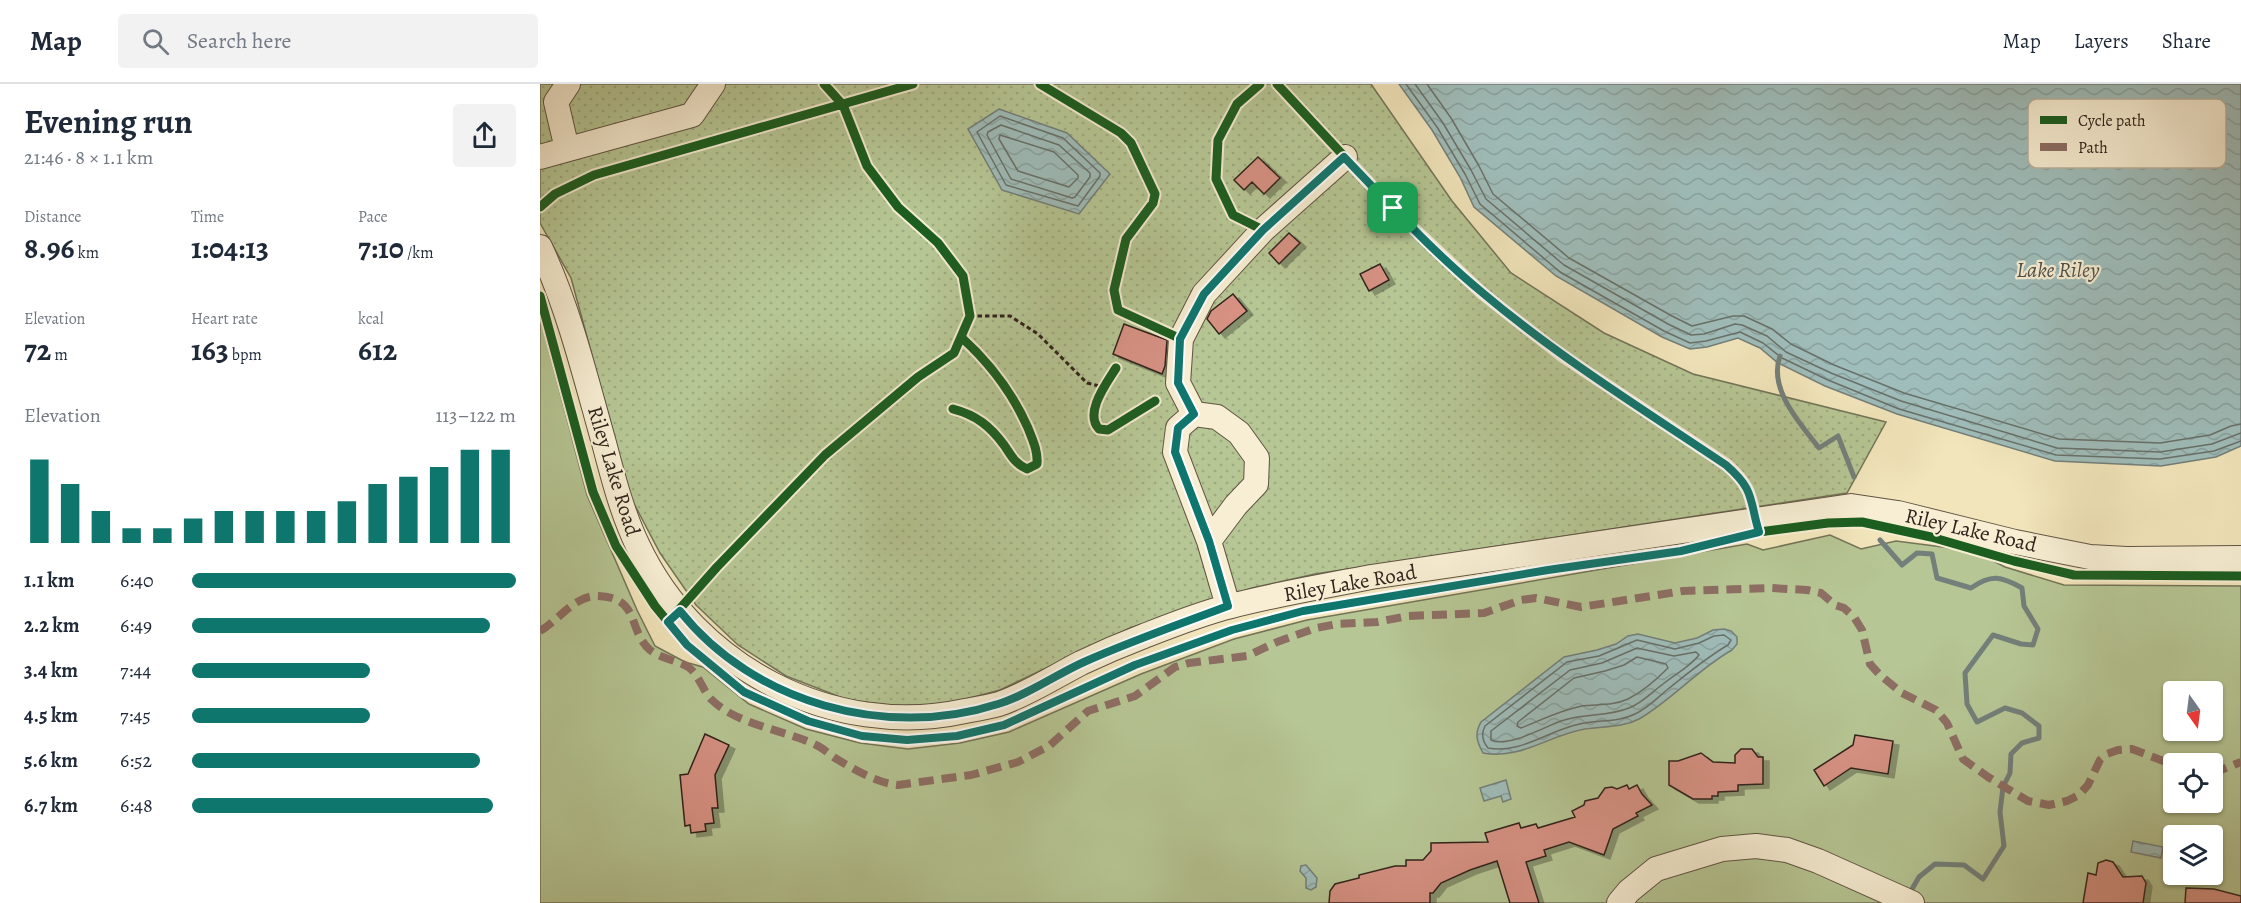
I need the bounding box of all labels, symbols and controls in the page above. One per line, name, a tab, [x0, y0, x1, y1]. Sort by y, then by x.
search box	[118, 14, 538, 68]
text: Map	[30, 22, 82, 60]
icon: search	[139, 25, 172, 58]
text: Search here	[187, 26, 291, 56]
text: Map	[2002, 27, 2041, 55]
text: Layers	[2074, 27, 2129, 55]
text: Share	[2162, 27, 2211, 55]
text: Evening run	[24, 99, 193, 144]
legend	[2028, 99, 2226, 168]
button: share	[453, 104, 516, 167]
text: Cycle path	[2078, 110, 2146, 132]
text: Path	[2078, 137, 2108, 159]
text: 21:46 · 8 × 1.1 km	[24, 144, 153, 171]
pin	[1367, 182, 1418, 233]
icon: arrive	[1376, 191, 1409, 224]
text: Distance	[24, 206, 81, 228]
text: Time	[191, 206, 224, 228]
text: Pace	[358, 206, 388, 228]
text: 8.96	[24, 228, 75, 268]
text: 1:04:13	[191, 228, 269, 268]
text: 7:10	[358, 228, 404, 268]
text: km	[75, 242, 99, 264]
text: /km	[404, 242, 433, 264]
water label: Lake Riley	[2016, 255, 2100, 285]
text: Elevation	[24, 308, 85, 330]
text: Heart rate	[191, 308, 258, 330]
text: kcal	[358, 308, 384, 330]
text: 72	[24, 330, 51, 370]
text: 163	[191, 330, 229, 370]
text: 612	[358, 330, 397, 370]
text: m	[51, 344, 68, 366]
text: bpm	[229, 344, 262, 366]
text: Elevation	[24, 402, 101, 429]
text: 113–122 m	[435, 402, 516, 429]
street label: Riley Lake Road	[581, 403, 647, 540]
street label: Riley Lake Road	[1902, 501, 2040, 559]
street label: Riley Lake Road	[1281, 557, 1419, 608]
text: 1.1 km	[24, 567, 74, 594]
text: 6:40	[120, 567, 154, 594]
text: 2.2 km	[24, 612, 79, 639]
text: 6:49	[120, 612, 152, 639]
text: 3.4 km	[24, 657, 78, 684]
text: 7:44	[120, 657, 151, 684]
north arrow	[2163, 681, 2223, 741]
map controls	[2163, 681, 2223, 885]
text: 4.5 km	[24, 702, 78, 729]
text: 7:45	[120, 702, 151, 729]
text: 5.6 km	[24, 747, 78, 774]
text: 6:52	[120, 747, 152, 774]
button: locate	[2163, 753, 2223, 813]
text: 6.7 km	[24, 792, 78, 819]
text: 6:48	[120, 792, 153, 819]
button: layers	[2163, 825, 2223, 885]

